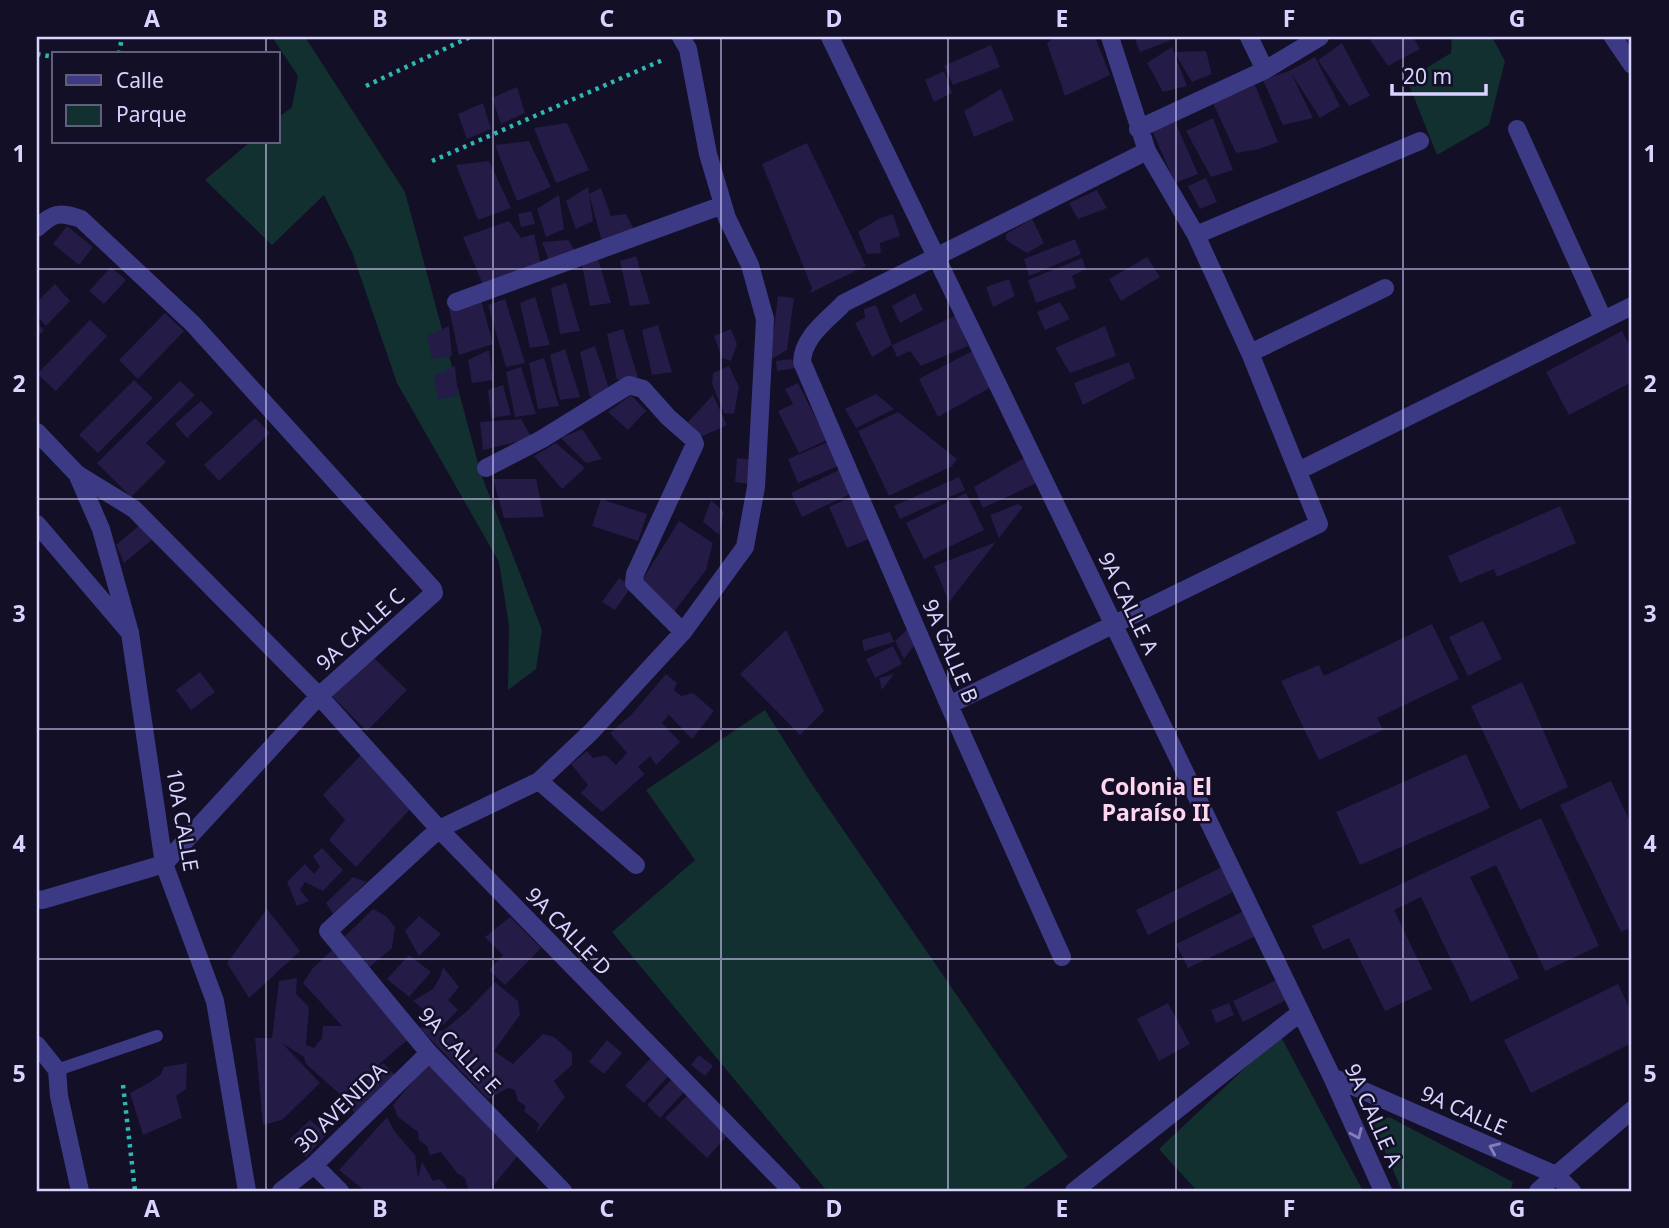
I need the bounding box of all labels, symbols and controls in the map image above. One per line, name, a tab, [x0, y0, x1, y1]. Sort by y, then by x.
text: A	[144, 2, 160, 34]
text: B	[372, 2, 388, 34]
text: C	[600, 2, 615, 34]
text: D	[826, 2, 842, 34]
text: E	[1056, 2, 1068, 34]
text: F	[1283, 2, 1295, 34]
text: G	[1509, 2, 1525, 34]
legend	[52, 52, 280, 144]
scale bar	[1392, 52, 1487, 96]
text: 20 m	[1403, 62, 1452, 90]
text: Calle	[116, 66, 164, 94]
text: Parque	[116, 100, 186, 128]
text: 1	[12, 137, 26, 169]
text: 1	[1643, 137, 1657, 169]
text: 2	[12, 367, 26, 399]
text: 2	[1643, 367, 1657, 399]
street label: 9A CALLE A	[1092, 547, 1166, 659]
street label: 9A CALLE C	[310, 582, 410, 676]
street label: 9A CALLE B	[917, 595, 985, 707]
text: 3	[12, 597, 26, 629]
text: 3	[1643, 597, 1657, 629]
street label: 10A CALLE	[160, 767, 206, 873]
district label: Colonia El Paraíso II	[1100, 770, 1212, 828]
text: 4	[12, 827, 26, 859]
text: 4	[1643, 827, 1657, 859]
street label: 9A CALLE D	[520, 881, 618, 981]
street label: 9A CALLE E	[413, 1001, 507, 1099]
street label: 30 AVENIDA	[288, 1056, 392, 1158]
text: 5	[12, 1057, 26, 1089]
text: 5	[1643, 1057, 1657, 1089]
street label: 9A CALLE A	[1339, 1059, 1409, 1172]
street label: 9A CALLE	[1417, 1079, 1511, 1141]
one-way arrow	[1349, 1127, 1363, 1139]
one-way arrow	[1488, 1142, 1501, 1156]
text: A	[144, 1192, 160, 1224]
text: B	[372, 1192, 388, 1224]
text: C	[600, 1192, 615, 1224]
text: D	[826, 1192, 842, 1224]
text: E	[1056, 1192, 1068, 1224]
text: F	[1283, 1192, 1295, 1224]
text: G	[1509, 1192, 1525, 1224]

